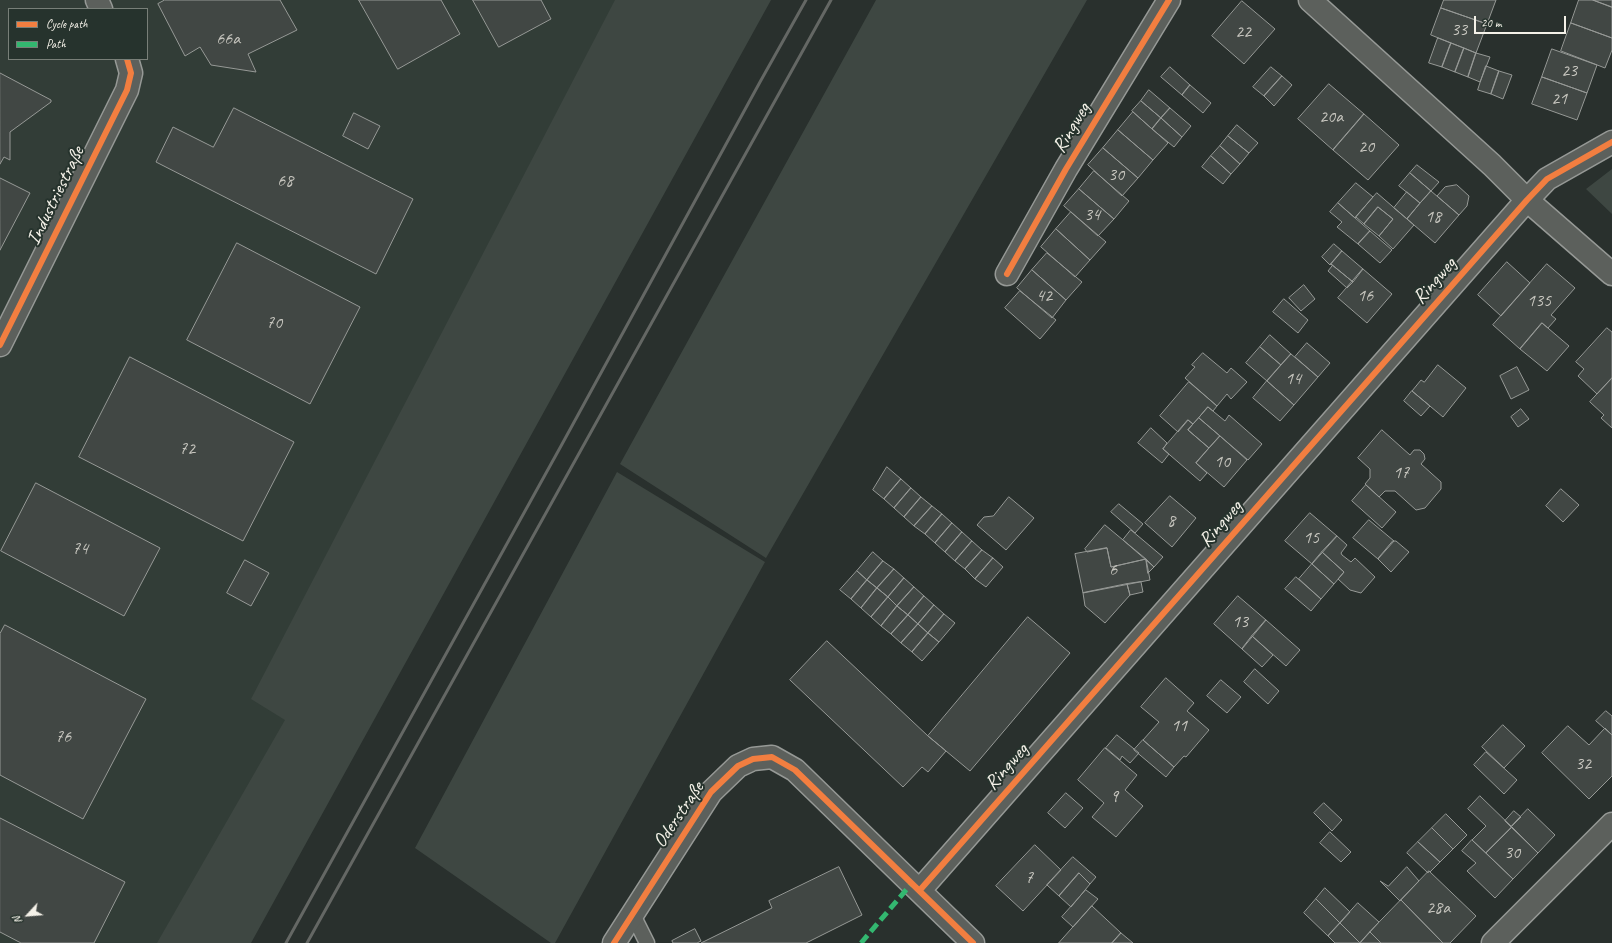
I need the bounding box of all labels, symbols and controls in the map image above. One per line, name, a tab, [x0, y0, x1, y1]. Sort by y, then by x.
legend	[8, 8, 148, 60]
scale bar	[1476, 8, 1568, 34]
text: 20 m	[1481, 15, 1501, 31]
text: Cycle path	[46, 16, 88, 32]
house number: 33	[1451, 19, 1467, 41]
house number: 22	[1235, 21, 1251, 43]
house number: 66a	[216, 28, 240, 50]
text: Path	[46, 36, 66, 52]
house number: 23	[1561, 60, 1577, 82]
house number: 21	[1551, 88, 1567, 110]
street label: Ringweg	[1048, 98, 1096, 158]
house number: 20a	[1319, 106, 1343, 128]
house number: 20	[1358, 136, 1374, 158]
street label: Industriestraße	[22, 143, 90, 249]
house number: 30	[1108, 164, 1124, 186]
house number: 68	[277, 170, 293, 192]
house number: 34	[1084, 204, 1100, 226]
house number: 18	[1425, 206, 1441, 228]
street label: Ringweg	[1408, 253, 1462, 309]
house number: 42	[1036, 285, 1052, 307]
house number: 16	[1357, 285, 1373, 307]
house number: 135	[1527, 290, 1551, 312]
house number: 70	[266, 312, 282, 334]
house number: 14	[1285, 368, 1301, 390]
house number: 72	[179, 438, 195, 460]
house number: 10	[1214, 451, 1230, 473]
house number: 17	[1393, 462, 1409, 484]
street label: Ringweg	[1194, 496, 1248, 552]
house number: 8	[1167, 510, 1175, 532]
house number: 15	[1303, 527, 1319, 549]
house number: 74	[72, 538, 88, 560]
house number: 6	[1109, 559, 1117, 581]
house number: 13	[1232, 611, 1248, 633]
house number: 11	[1171, 715, 1187, 737]
house number: 76	[55, 726, 71, 748]
street label: Ringweg	[980, 739, 1034, 795]
house number: 32	[1575, 753, 1591, 775]
street label: Oderstraße	[648, 777, 710, 853]
house number: 9	[1110, 786, 1118, 808]
house number: 30	[1504, 842, 1520, 864]
house number: 7	[1025, 867, 1033, 889]
north arrow	[8, 895, 48, 935]
house number: 28a	[1426, 897, 1450, 919]
text: N	[9, 914, 25, 926]

